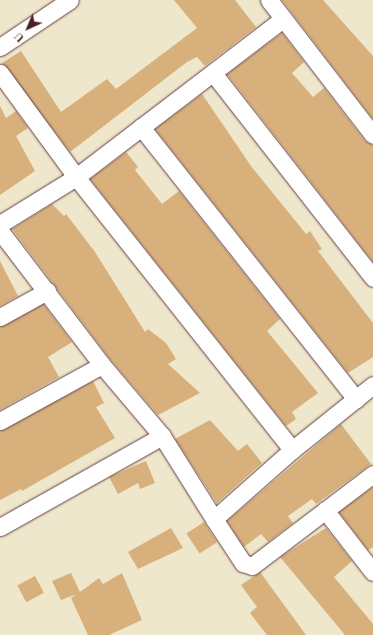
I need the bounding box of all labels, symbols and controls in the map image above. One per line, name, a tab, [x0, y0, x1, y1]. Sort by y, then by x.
north arrow	[8, 8, 48, 48]
text: U	[12, 29, 28, 45]

